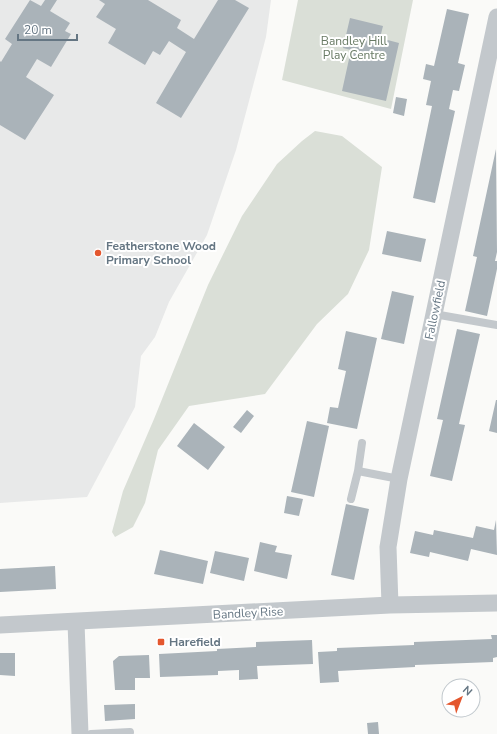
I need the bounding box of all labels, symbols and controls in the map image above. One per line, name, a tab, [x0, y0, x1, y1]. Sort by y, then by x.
scale bar	[18, 16, 77, 42]
text: 20 m	[24, 22, 52, 38]
park label: Bandley Hill Play Centre	[321, 33, 388, 63]
place label: Featherstone Wood Primary School	[106, 238, 216, 268]
marker: Featherstone Wood Primary School	[93, 248, 103, 258]
street label: Fallowfield	[421, 279, 449, 341]
street label: Bandley Rise	[212, 603, 284, 623]
place label: Harefield	[169, 634, 221, 650]
marker: Harefield	[156, 637, 166, 647]
north arrow	[441, 678, 481, 718]
text: N	[459, 683, 475, 699]

